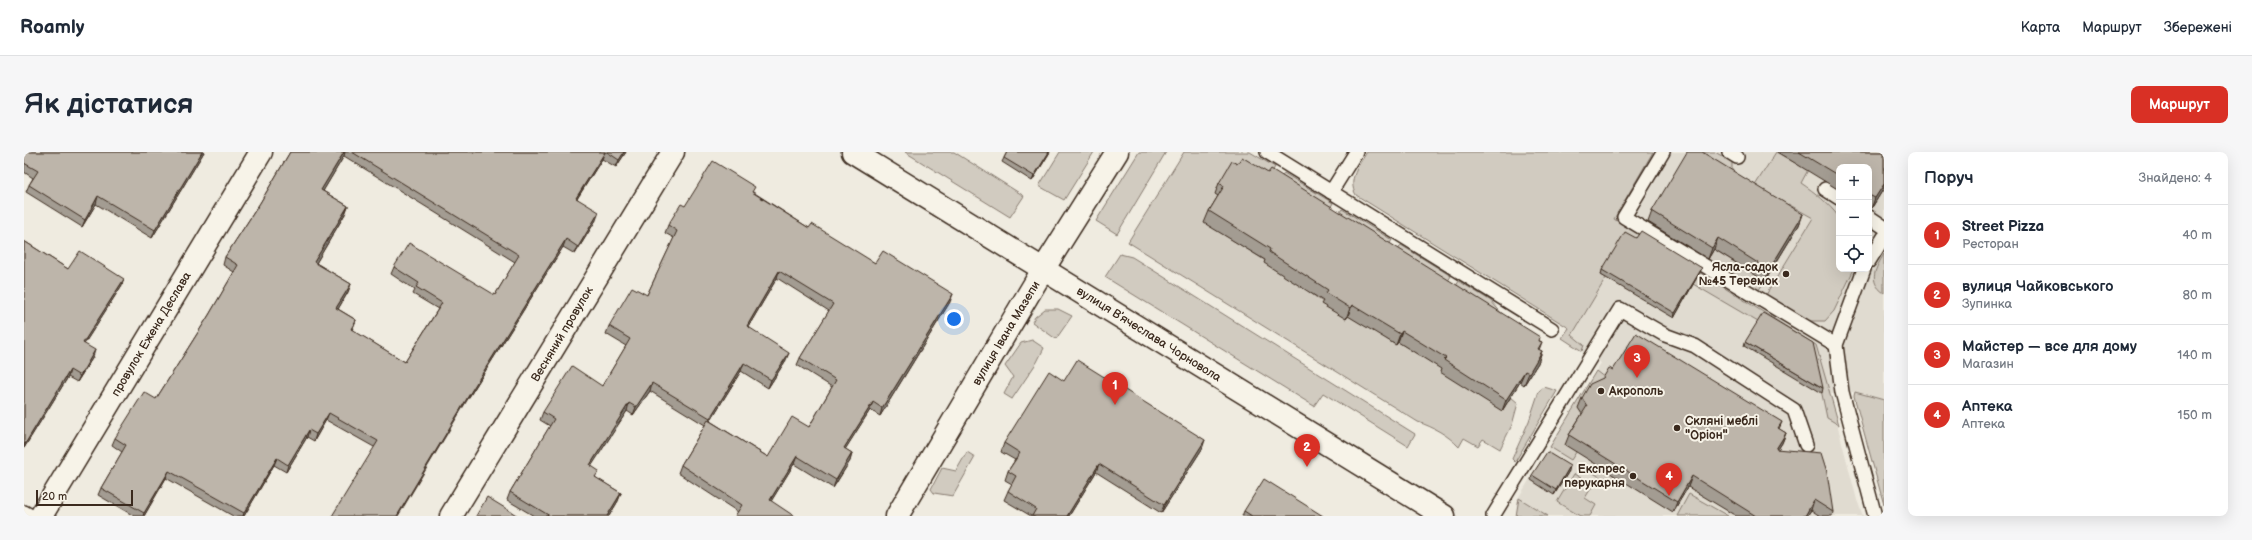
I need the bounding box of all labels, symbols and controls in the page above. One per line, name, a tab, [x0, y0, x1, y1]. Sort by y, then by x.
text: Roamly	[20, 16, 84, 39]
text: Карта	[2021, 19, 2060, 36]
text: Маршрут	[2082, 19, 2142, 36]
text: Збережені	[2164, 19, 2232, 36]
button: Маршрут	[2131, 86, 2228, 123]
text: Як дістатися	[24, 88, 193, 121]
map controls	[1836, 164, 1872, 272]
button: +	[1836, 164, 1872, 200]
text: Поруч	[1924, 168, 1974, 188]
text: Знайдено: 4	[2139, 170, 2212, 186]
button: −	[1836, 200, 1872, 236]
text: Street Pizza	[1962, 217, 2044, 236]
text: 1	[1934, 227, 1940, 243]
text: 40 m	[2182, 227, 2212, 243]
button: locate	[1836, 236, 1872, 272]
text: Ресторан	[1962, 236, 2019, 252]
place label: Ясла-садок №45 Теремок	[1699, 260, 1778, 289]
street label: провулок Ежена Деслава	[108, 269, 195, 399]
marker: Ясла-садок №45 Теремок	[1781, 269, 1791, 279]
text: вулиця Чайковського	[1962, 277, 2113, 296]
street label: вулиця Івана Мазепи	[969, 278, 1044, 388]
street label: Весняний провулок	[528, 283, 597, 385]
street label: вулиця Вʼячеслава Чорновола	[1074, 284, 1224, 385]
text: 2	[1933, 287, 1941, 303]
text: 80 m	[2183, 287, 2212, 303]
text: Зупинка	[1962, 296, 2012, 312]
your location	[944, 309, 964, 329]
text: Майстер — все для дому	[1962, 337, 2137, 356]
pin: 3	[1624, 345, 1650, 378]
text: 3	[1933, 347, 1941, 363]
text: 140 m	[2177, 347, 2212, 363]
text: Магазин	[1962, 356, 2014, 372]
pin: 1	[1102, 372, 1128, 405]
place label: Акрополь	[1608, 384, 1664, 399]
marker: Акрополь	[1596, 386, 1606, 396]
text: Аптека	[1962, 397, 2012, 416]
text: 4	[1933, 407, 1941, 423]
text: 150 m	[2178, 407, 2212, 423]
place label: Скляні меблі "Оріон"	[1685, 414, 1758, 443]
text: Аптека	[1962, 416, 2005, 432]
marker: Скляні меблі "Оріон"	[1672, 423, 1682, 433]
pin: 2	[1294, 434, 1320, 467]
place label: Експрес перукарня	[1564, 462, 1625, 491]
pin: 4	[1656, 463, 1682, 496]
marker: Експрес перукарня	[1628, 471, 1638, 481]
scale bar	[36, 488, 133, 507]
text: 20 m	[42, 490, 67, 503]

